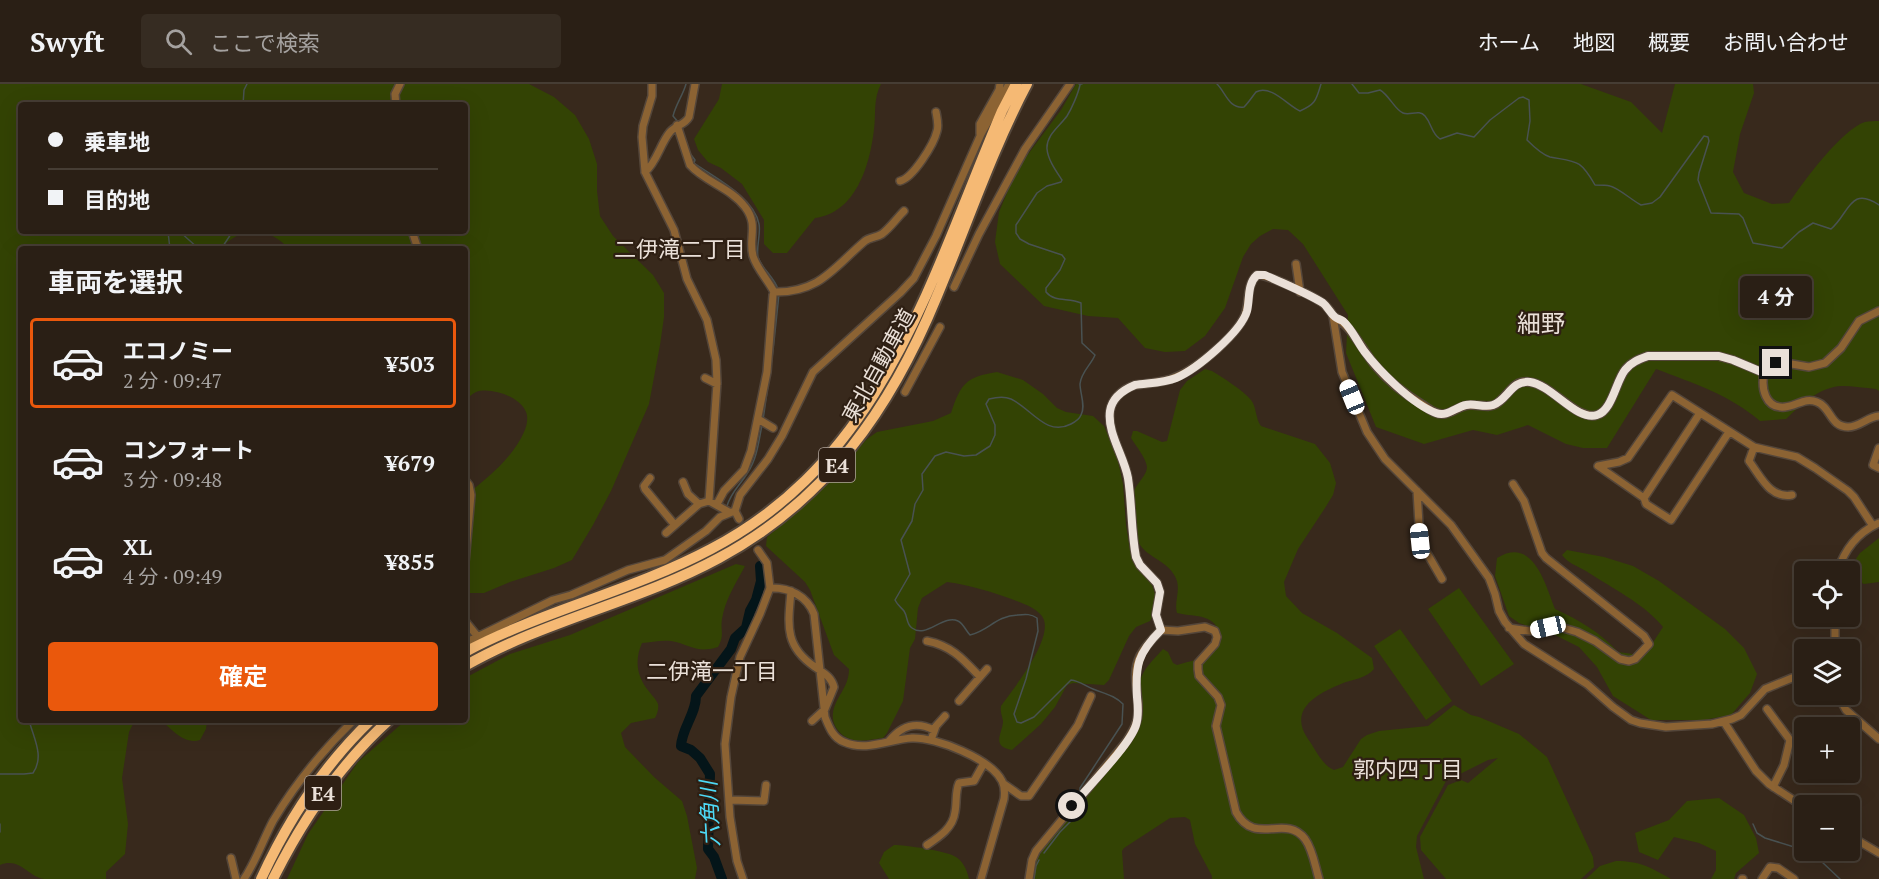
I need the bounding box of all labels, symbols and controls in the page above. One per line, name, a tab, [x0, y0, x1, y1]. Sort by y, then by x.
search box	[141, 14, 561, 68]
text: Swyft	[30, 23, 105, 60]
icon: search	[162, 25, 195, 58]
text: ここで検索	[210, 28, 320, 57]
text: ホーム	[1478, 28, 1540, 56]
text: 地図	[1573, 28, 1615, 56]
text: 概要	[1648, 28, 1690, 56]
text: お問い合わせ	[1723, 28, 1849, 56]
text: 乗車地	[84, 127, 150, 156]
text: 目的地	[84, 185, 150, 214]
district label: 二伊滝二丁目	[614, 234, 746, 263]
text: 車両を選択	[48, 264, 183, 300]
callout: 4 分	[1740, 276, 1812, 318]
text: 4 分	[1758, 283, 1794, 310]
street label: 東北自動車道	[835, 303, 921, 427]
district label: 細野	[1517, 307, 1565, 339]
icon: car	[51, 336, 105, 390]
text: エコノミー	[123, 336, 233, 365]
text: ¥503	[385, 349, 435, 378]
route end	[1762, 349, 1789, 376]
text: 2 分 · 09:47	[123, 367, 222, 394]
car	[1337, 377, 1367, 417]
icon: car	[51, 435, 105, 489]
text: コンフォート	[123, 435, 254, 464]
text: ¥679	[385, 448, 435, 477]
road number: E4	[819, 448, 855, 482]
text: 3 分 · 09:48	[123, 466, 222, 493]
car	[1409, 522, 1431, 560]
text: XL	[123, 532, 152, 561]
icon: car	[51, 534, 105, 588]
text: ¥855	[385, 547, 435, 576]
map controls	[1794, 561, 1860, 861]
button: locate	[1794, 561, 1860, 627]
text: 4 分 · 09:49	[123, 563, 222, 590]
car	[1528, 614, 1568, 640]
button: layers	[1794, 639, 1860, 705]
button: 確定	[48, 642, 438, 711]
district label: 二伊滝一丁目	[646, 656, 778, 685]
button: +	[1794, 717, 1860, 783]
district label: 郭内四丁目	[1353, 754, 1463, 783]
road number: E4	[305, 776, 341, 810]
water label: 六角川	[693, 778, 725, 848]
route start	[1058, 792, 1085, 819]
button: −	[1794, 795, 1860, 861]

